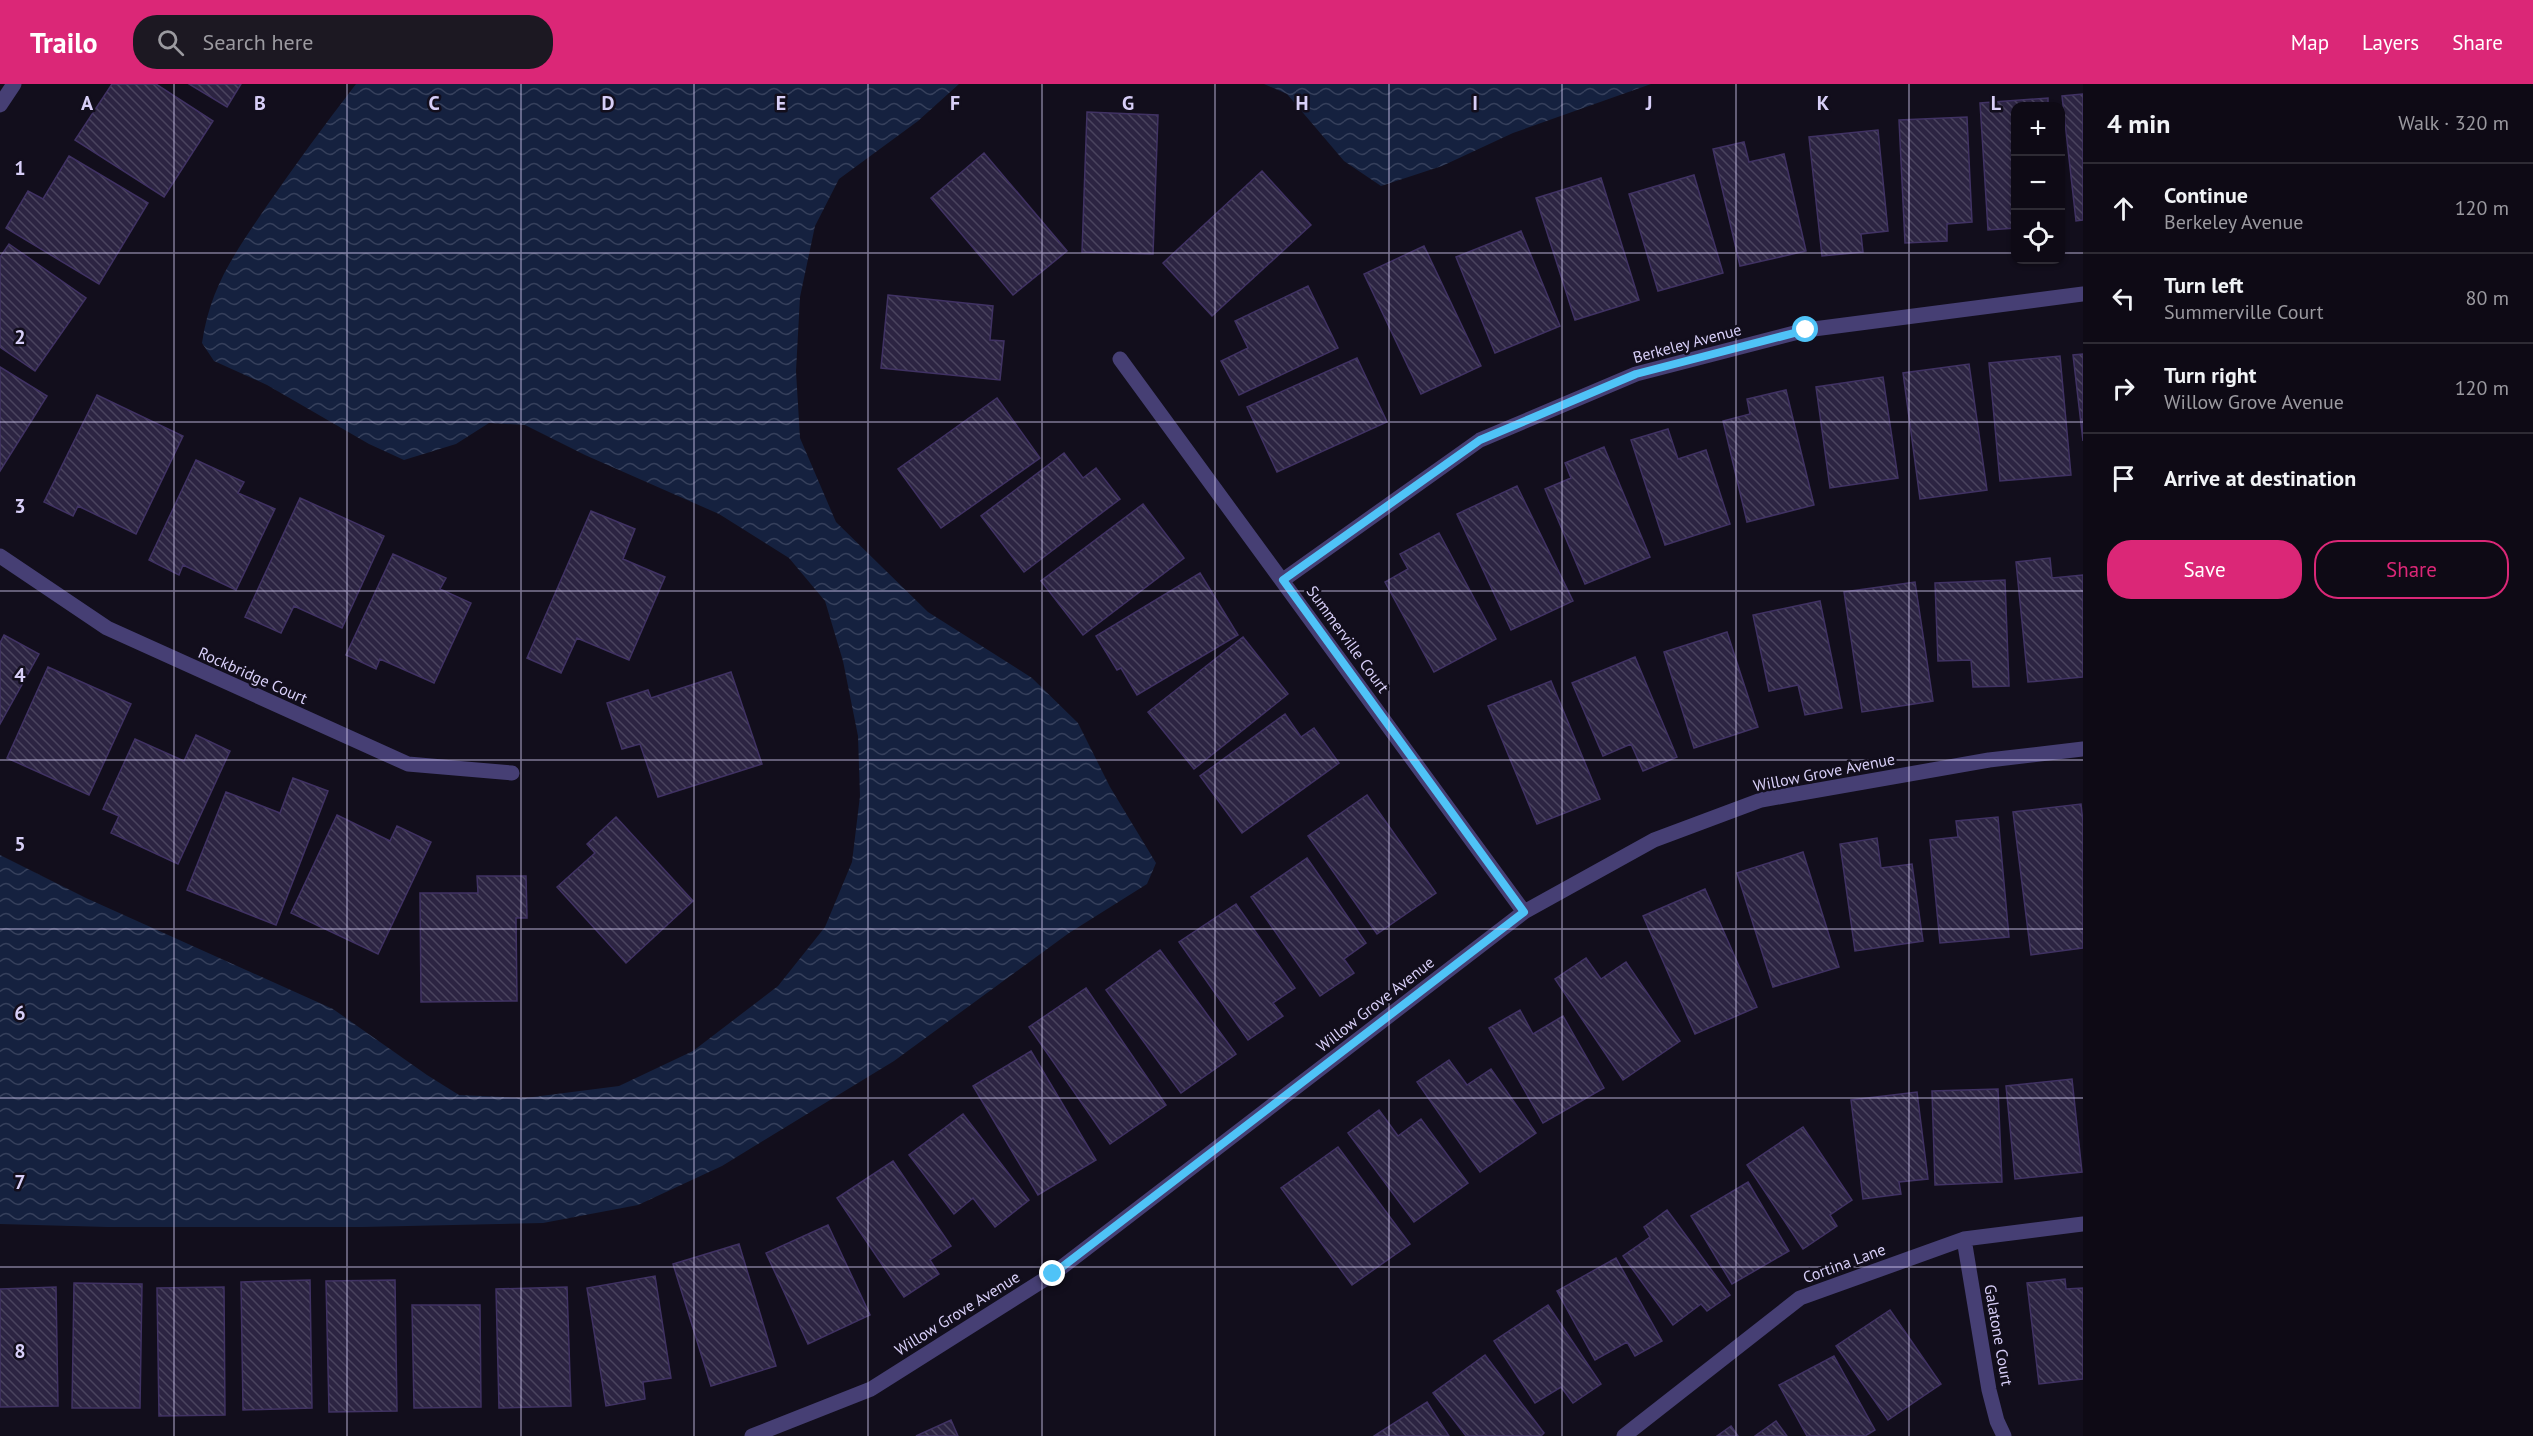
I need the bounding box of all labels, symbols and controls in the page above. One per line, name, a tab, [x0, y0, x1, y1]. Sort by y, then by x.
search box	[133, 15, 553, 69]
text: Trailo	[30, 24, 97, 61]
icon: search	[154, 26, 187, 59]
text: Search here	[202, 28, 313, 56]
text: Map	[2291, 29, 2329, 56]
text: Layers	[2362, 29, 2419, 56]
text: Share	[2452, 29, 2503, 56]
text: A	[81, 90, 94, 116]
text: B	[254, 90, 266, 116]
text: C	[428, 90, 440, 116]
text: D	[602, 90, 615, 116]
text: E	[776, 90, 786, 116]
text: F	[950, 90, 960, 116]
text: G	[1122, 90, 1134, 116]
text: H	[1295, 90, 1309, 116]
text: I	[1472, 90, 1478, 116]
text: J	[1645, 90, 1652, 116]
text: K	[1817, 90, 1830, 116]
text: L	[1991, 90, 2002, 116]
map controls	[2011, 102, 2065, 264]
button: +	[2011, 102, 2065, 156]
text: 4 min	[2107, 107, 2170, 140]
text: Walk · 320 m	[2398, 110, 2509, 136]
text: 1	[14, 155, 26, 181]
button: −	[2011, 156, 2065, 210]
text: Continue	[2164, 181, 2248, 209]
icon: ahead	[2107, 192, 2140, 225]
text: 120 m	[2455, 195, 2509, 221]
text: Berkeley Avenue	[2164, 209, 2303, 235]
button: locate	[2011, 210, 2065, 264]
text: Turn left	[2164, 271, 2244, 299]
icon: left	[2107, 282, 2140, 315]
text: 80 m	[2466, 285, 2509, 311]
text: Summerville Court	[2164, 299, 2323, 325]
route start	[1792, 316, 1818, 342]
street label: Berkeley Avenue	[1631, 319, 1743, 367]
text: 2	[14, 324, 26, 350]
text: Turn right	[2164, 361, 2256, 389]
icon: right	[2107, 372, 2140, 405]
text: 120 m	[2455, 375, 2509, 401]
text: Willow Grove Avenue	[2164, 389, 2344, 415]
icon: arrive	[2107, 462, 2140, 495]
text: Arrive at destination	[2164, 464, 2356, 492]
text: 3	[14, 493, 26, 519]
button: Save	[2107, 540, 2302, 599]
button: Share	[2314, 540, 2509, 599]
street label: Summerville Court	[1302, 582, 1394, 697]
street label: Rockbridge Court	[195, 642, 311, 708]
text: 4	[14, 662, 26, 688]
street label: Willow Grove Avenue	[1751, 748, 1897, 796]
text: 5	[14, 831, 26, 857]
street label: Willow Grove Avenue	[1312, 952, 1438, 1056]
text: 6	[14, 1000, 26, 1026]
text: 7	[14, 1169, 26, 1195]
street label: Cortina Lane	[1800, 1239, 1888, 1287]
route end	[1039, 1260, 1065, 1286]
street label: Willow Grove Avenue	[891, 1266, 1023, 1360]
street label: Galatone Court	[1980, 1283, 2018, 1388]
text: 8	[14, 1338, 26, 1364]

